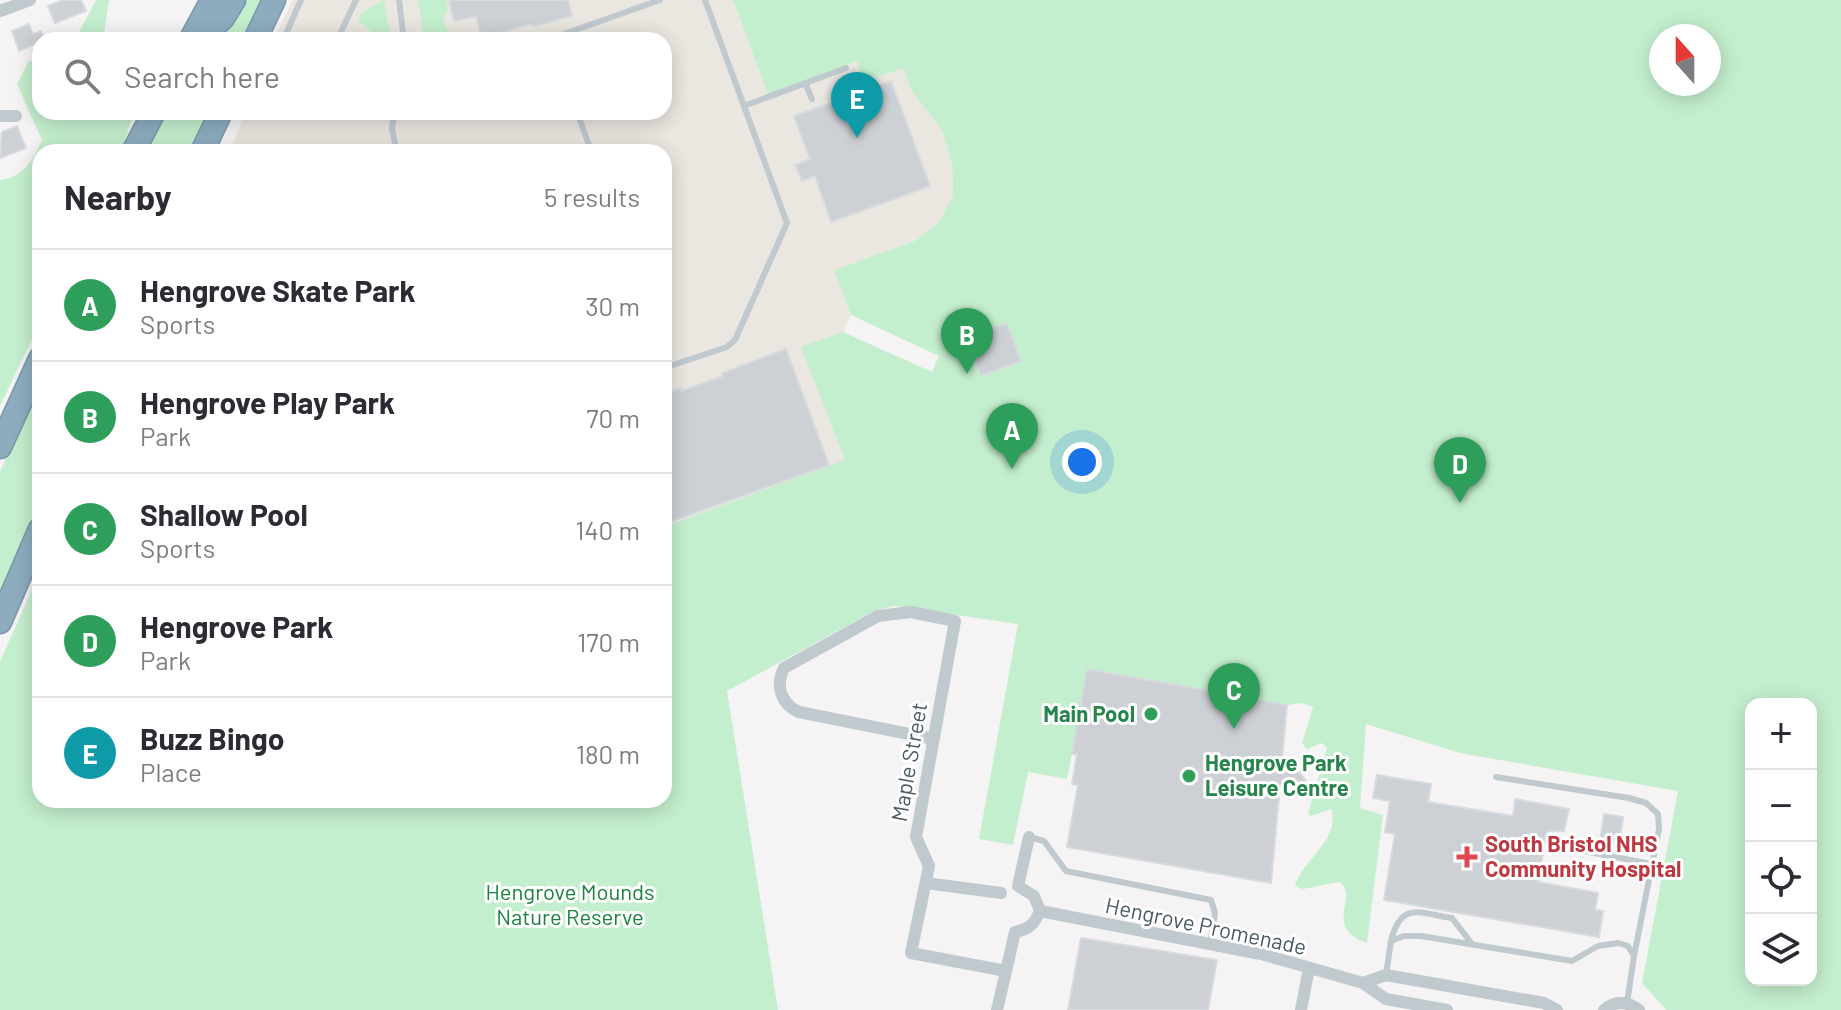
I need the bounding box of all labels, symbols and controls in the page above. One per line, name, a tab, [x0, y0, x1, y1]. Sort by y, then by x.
north arrow	[1649, 24, 1721, 96]
search box	[32, 32, 672, 120]
icon: search	[60, 54, 104, 98]
text: Search here	[124, 58, 280, 94]
pin: E	[831, 72, 883, 138]
text: Nearby	[64, 176, 172, 217]
text: 5 results	[544, 181, 640, 212]
text: Hengrove Skate Park	[140, 272, 416, 308]
text: A	[81, 290, 99, 321]
text: 30 m	[585, 290, 640, 321]
text: Sports	[140, 308, 215, 339]
pin: B	[941, 308, 993, 374]
text: Hengrove Play Park	[140, 384, 395, 420]
text: B	[82, 402, 98, 433]
text: 70 m	[586, 402, 640, 433]
pin: A	[986, 403, 1038, 469]
text: Park	[140, 420, 191, 451]
pin: D	[1434, 437, 1486, 503]
your location	[1062, 442, 1102, 482]
text: Shallow Pool	[140, 496, 308, 532]
text: C	[82, 514, 98, 545]
text: 140 m	[575, 514, 640, 545]
text: Sports	[140, 532, 215, 563]
text: Hengrove Park	[140, 608, 333, 644]
text: D	[82, 626, 98, 657]
text: 170 m	[577, 626, 640, 657]
text: Park	[140, 644, 191, 675]
pin: C	[1208, 663, 1260, 729]
map controls	[1745, 698, 1817, 986]
button: +	[1745, 698, 1817, 770]
street label: Maple Street	[885, 700, 931, 823]
place label: Main Pool	[1043, 700, 1135, 726]
marker: Main Pool	[1142, 705, 1160, 723]
text: Buzz Bingo	[140, 720, 284, 756]
text: E	[82, 738, 98, 769]
text: 180 m	[576, 738, 640, 769]
place label: Hengrove Park Leisure Centre	[1205, 749, 1349, 800]
text: Place	[140, 756, 202, 787]
marker: Hengrove Park Leisure Centre	[1180, 767, 1198, 785]
button: −	[1745, 770, 1817, 842]
place label: South Bristol NHS Community Hospital	[1485, 830, 1681, 881]
button: locate	[1745, 842, 1817, 914]
marker: South Bristol NHS Community Hospital	[1456, 846, 1478, 868]
park label: Hengrove Mounds Nature Reserve	[485, 878, 655, 929]
street label: Hengrove Promenade	[1103, 891, 1309, 959]
button: layers	[1745, 914, 1817, 986]

